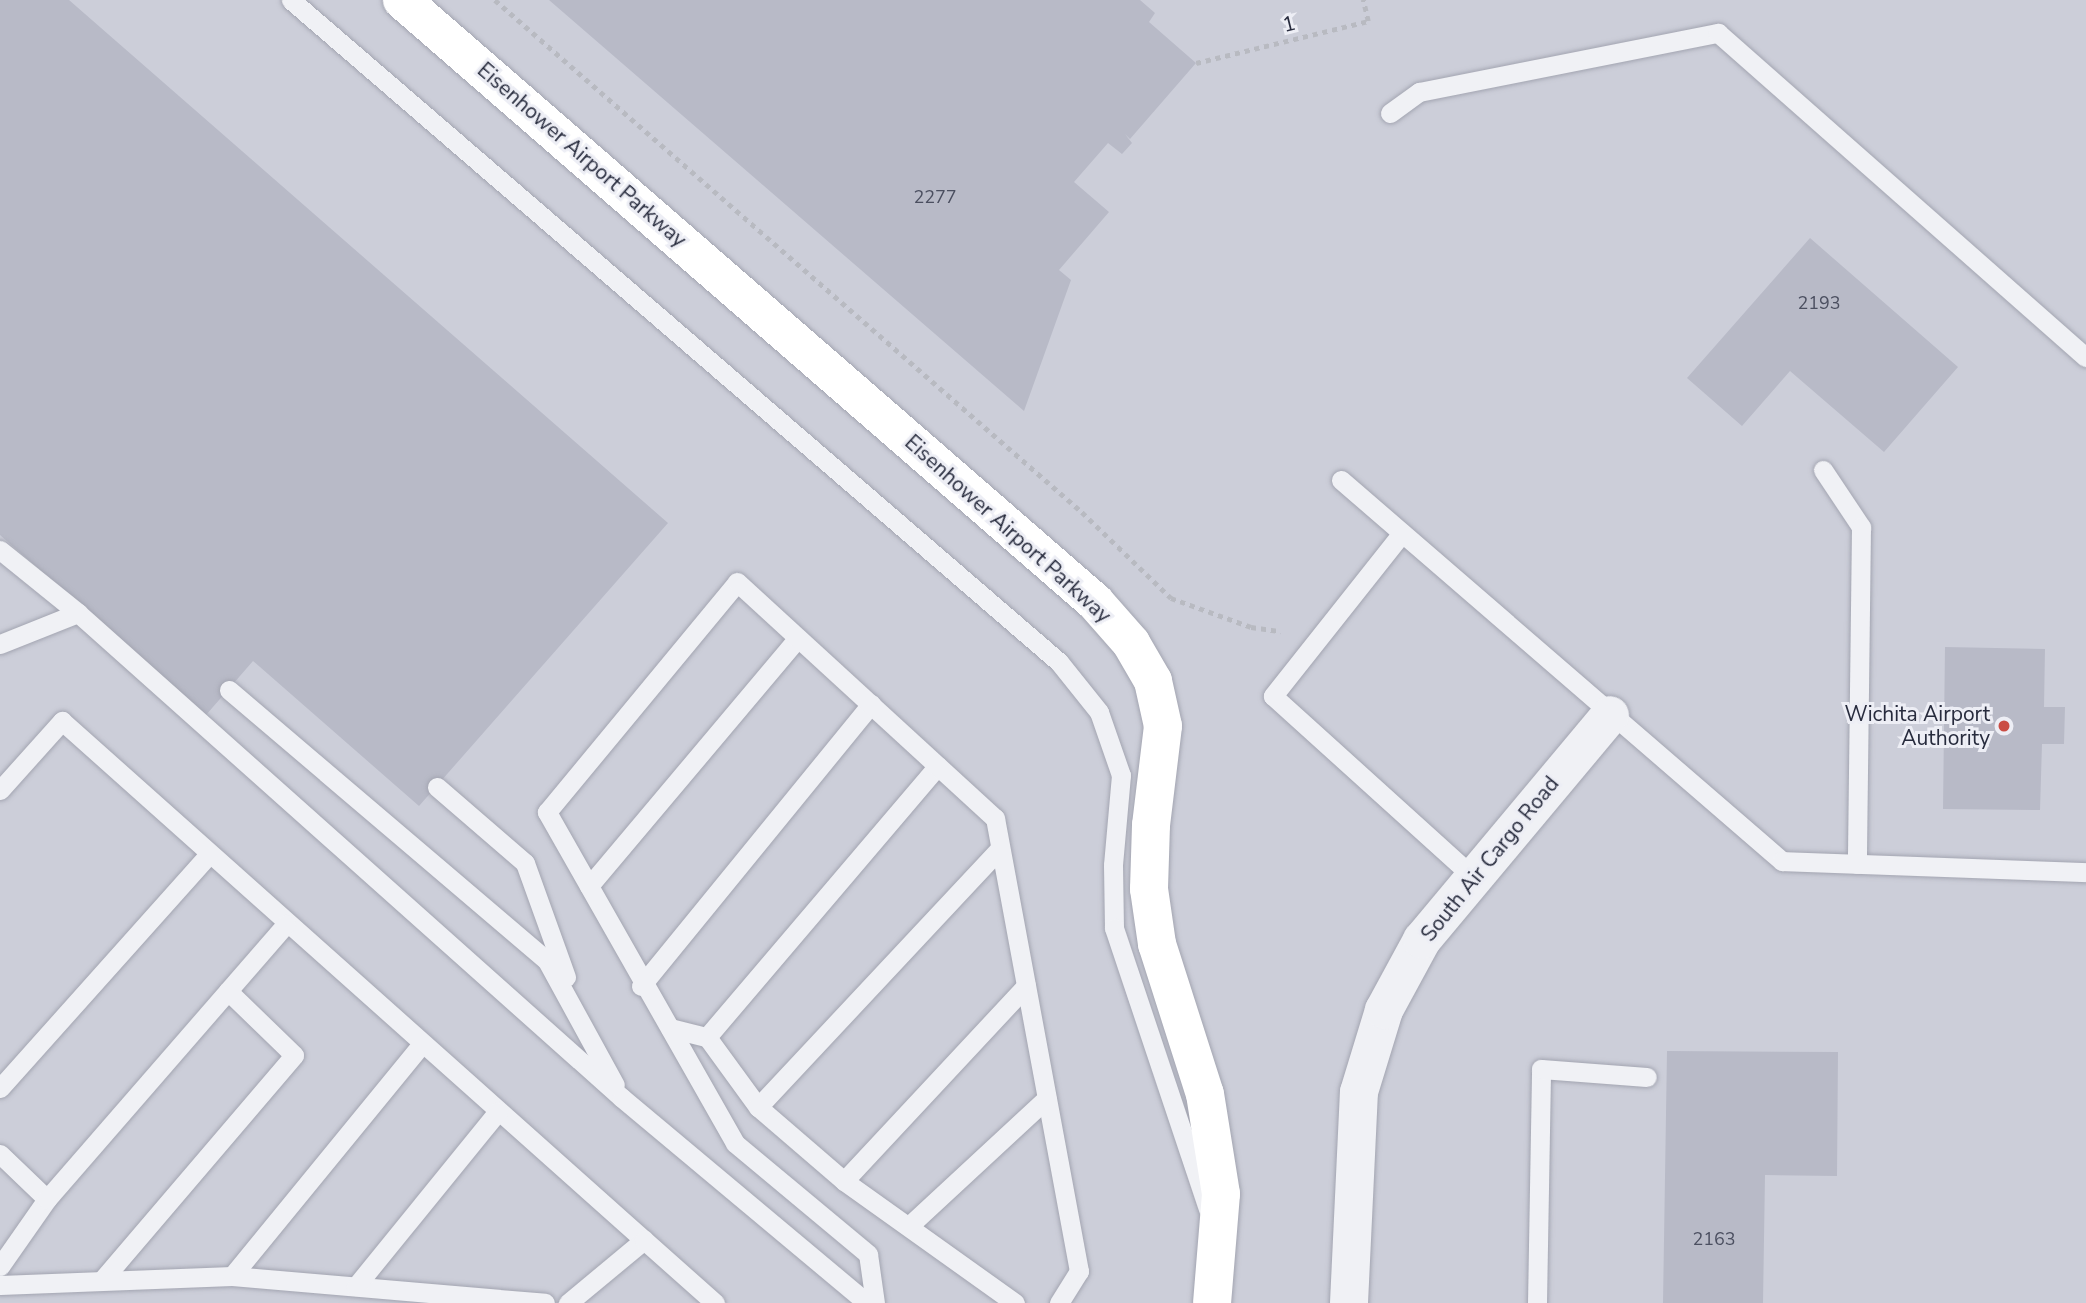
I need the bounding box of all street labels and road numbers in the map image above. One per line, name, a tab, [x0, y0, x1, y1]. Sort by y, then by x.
street label: 1	[1280, 10, 1298, 38]
street label: Eisenhower Airport Parkway	[472, 57, 692, 253]
street label: Eisenhower Airport Parkway	[900, 430, 1116, 628]
street label: South Air Cargo Road	[1416, 772, 1564, 946]

